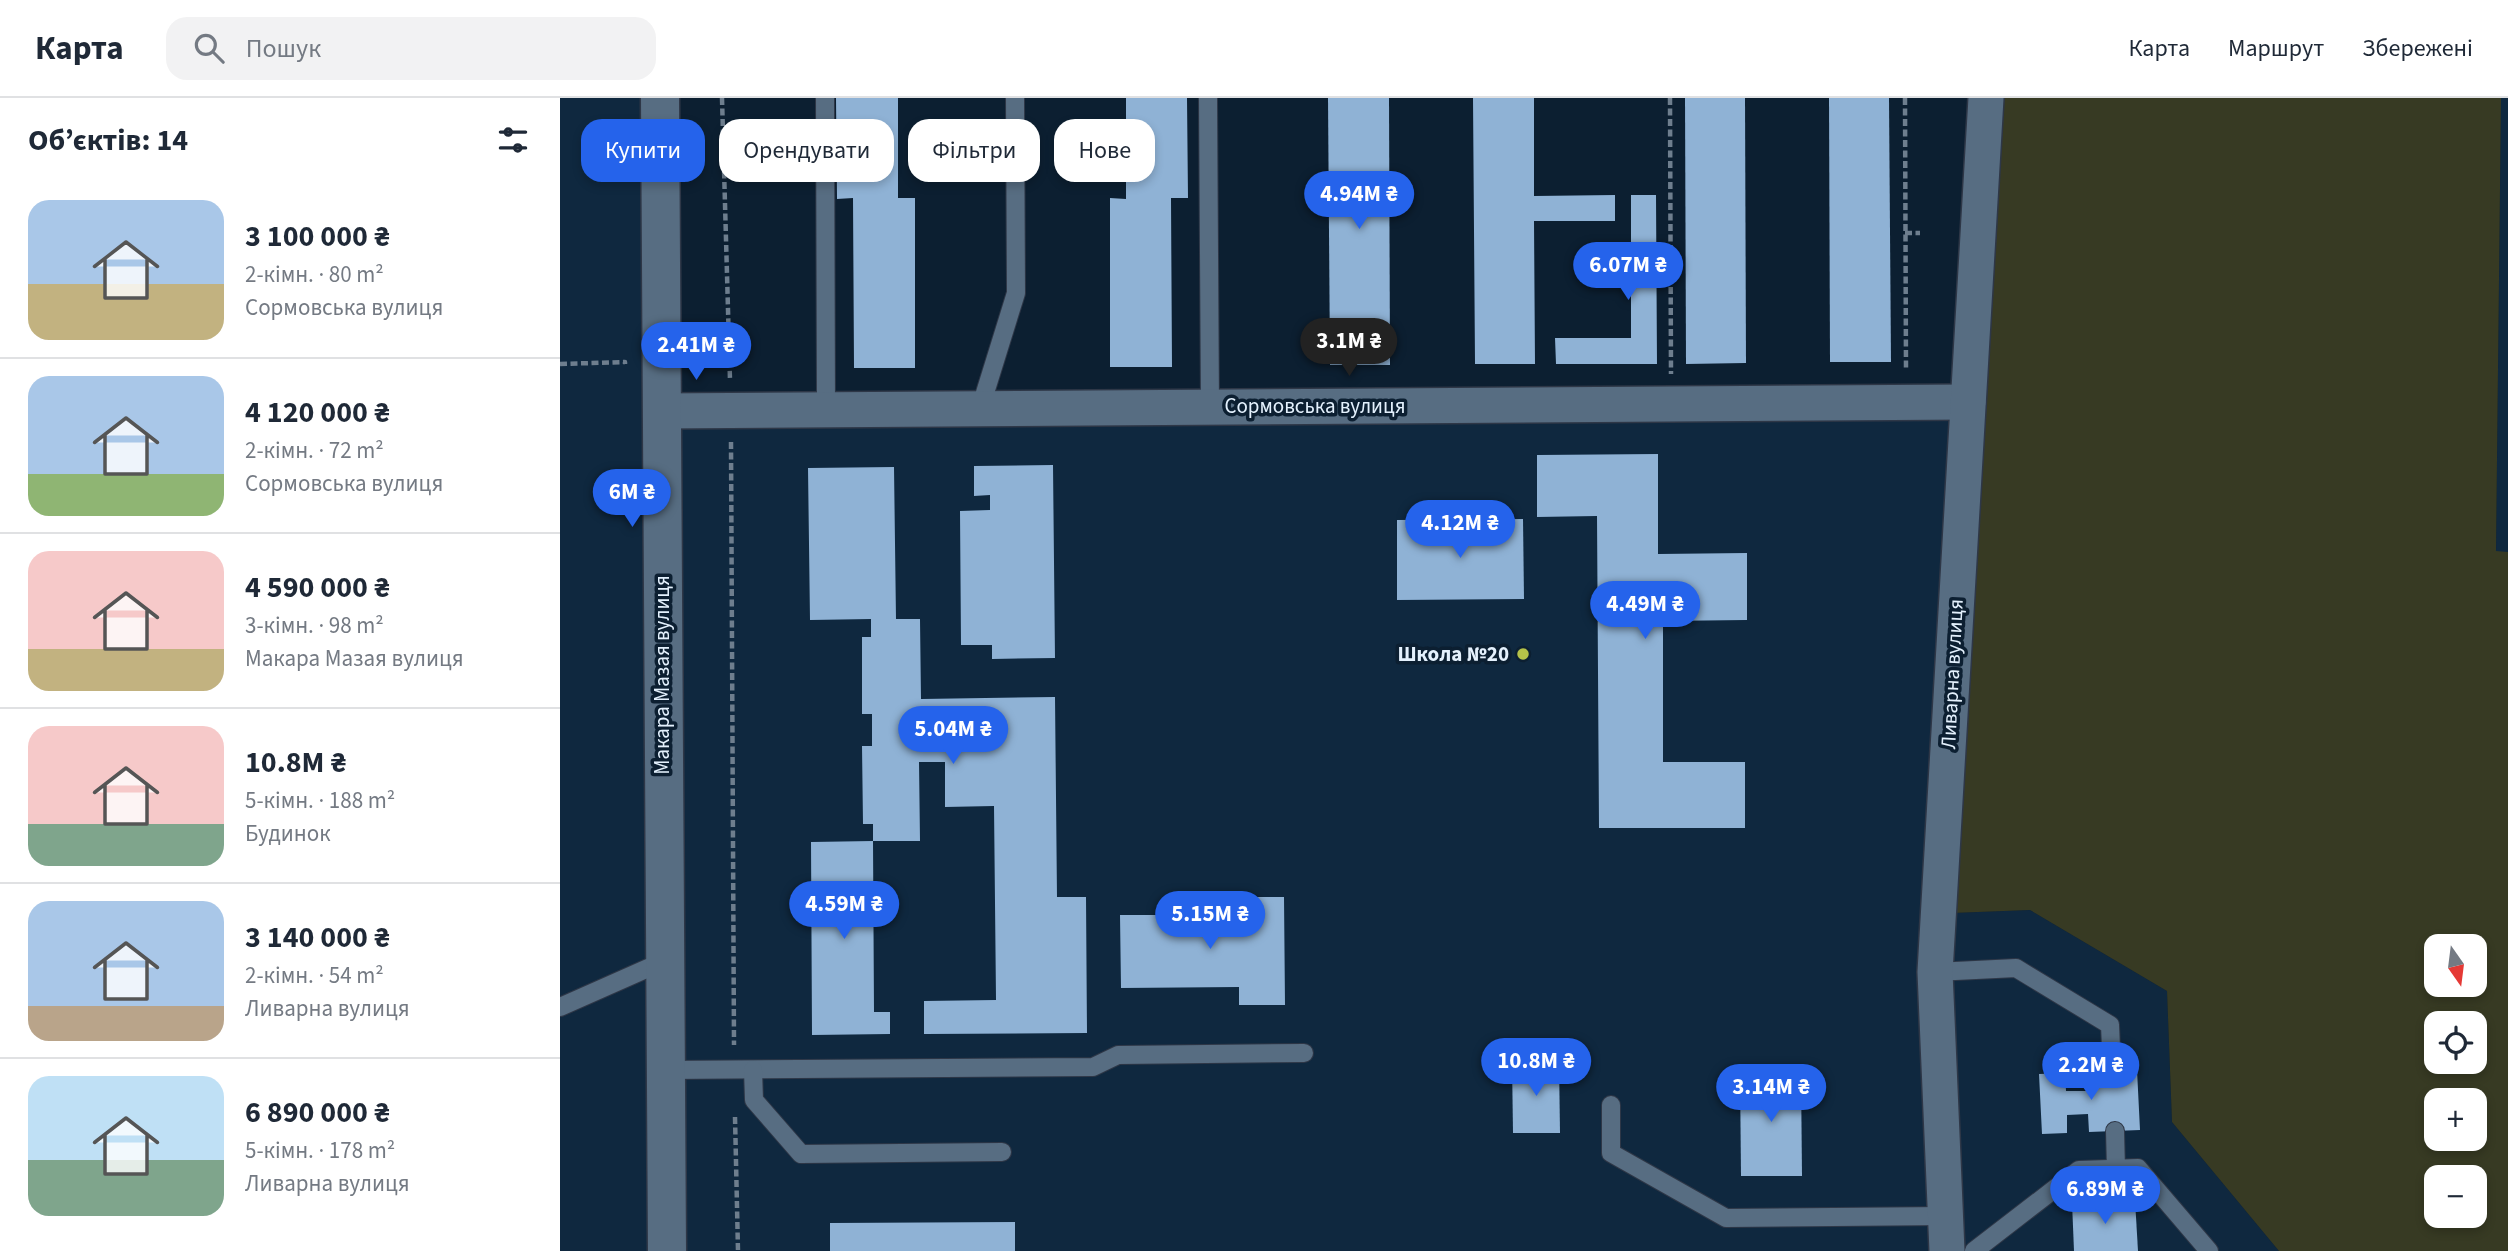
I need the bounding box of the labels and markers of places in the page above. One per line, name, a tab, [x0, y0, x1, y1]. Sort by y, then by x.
pin: 4.94M ₴	[1294, 172, 1424, 231]
pin: 6.07M ₴	[1563, 242, 1693, 302]
pin: 3.1M ₴	[1292, 318, 1406, 378]
pin: 2.41M ₴	[631, 322, 761, 382]
pin: 6M ₴	[591, 470, 673, 529]
pin: 4.12M ₴	[1395, 500, 1525, 560]
pin: 4.49M ₴	[1580, 582, 1710, 641]
place label: Школа №20	[1397, 639, 1509, 669]
marker: Школа №20	[1515, 646, 1531, 662]
pin: 5.04M ₴	[888, 706, 1018, 766]
pin: 4.59M ₴	[779, 882, 909, 941]
pin: 5.15M ₴	[1145, 892, 1275, 951]
pin: 10.8M ₴	[1471, 1038, 1601, 1098]
pin: 2.2M ₴	[2034, 1042, 2148, 1102]
pin: 3.14M ₴	[1706, 1065, 1836, 1124]
pin: 6.89M ₴	[2040, 1166, 2170, 1226]

